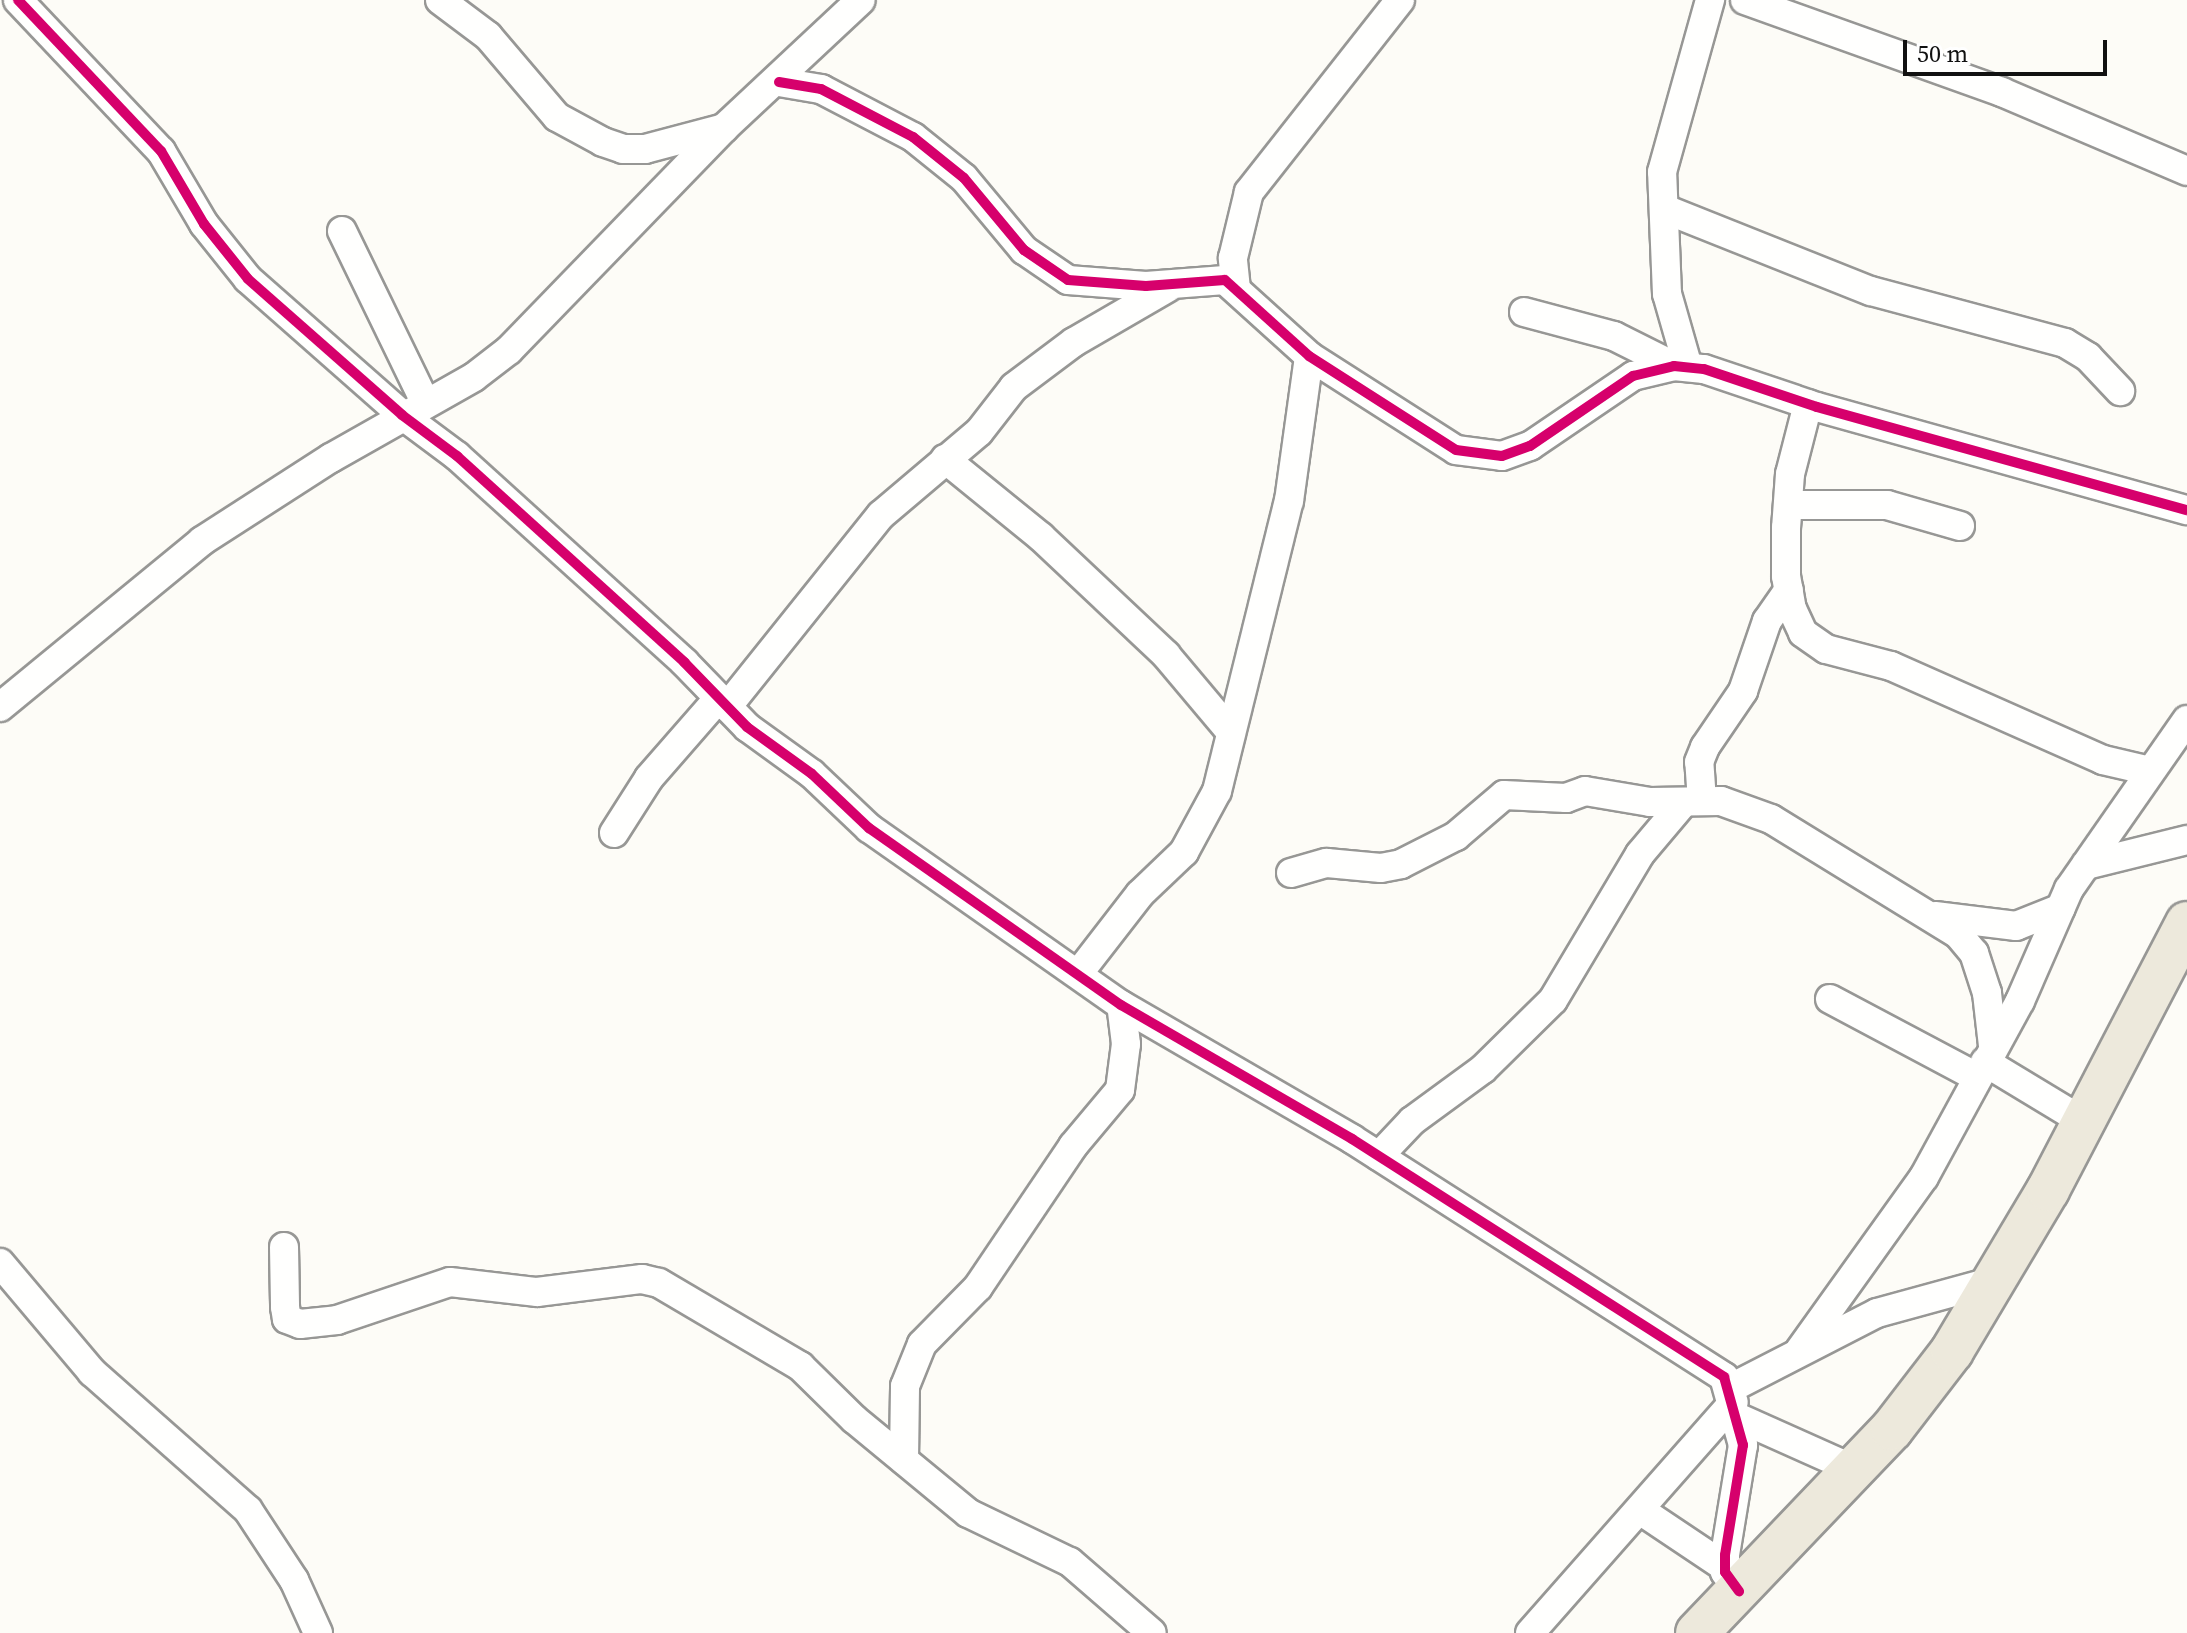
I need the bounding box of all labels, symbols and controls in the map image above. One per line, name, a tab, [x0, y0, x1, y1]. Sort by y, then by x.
scale bar	[1907, 24, 2111, 74]
text: 50 m	[1917, 37, 1968, 70]

